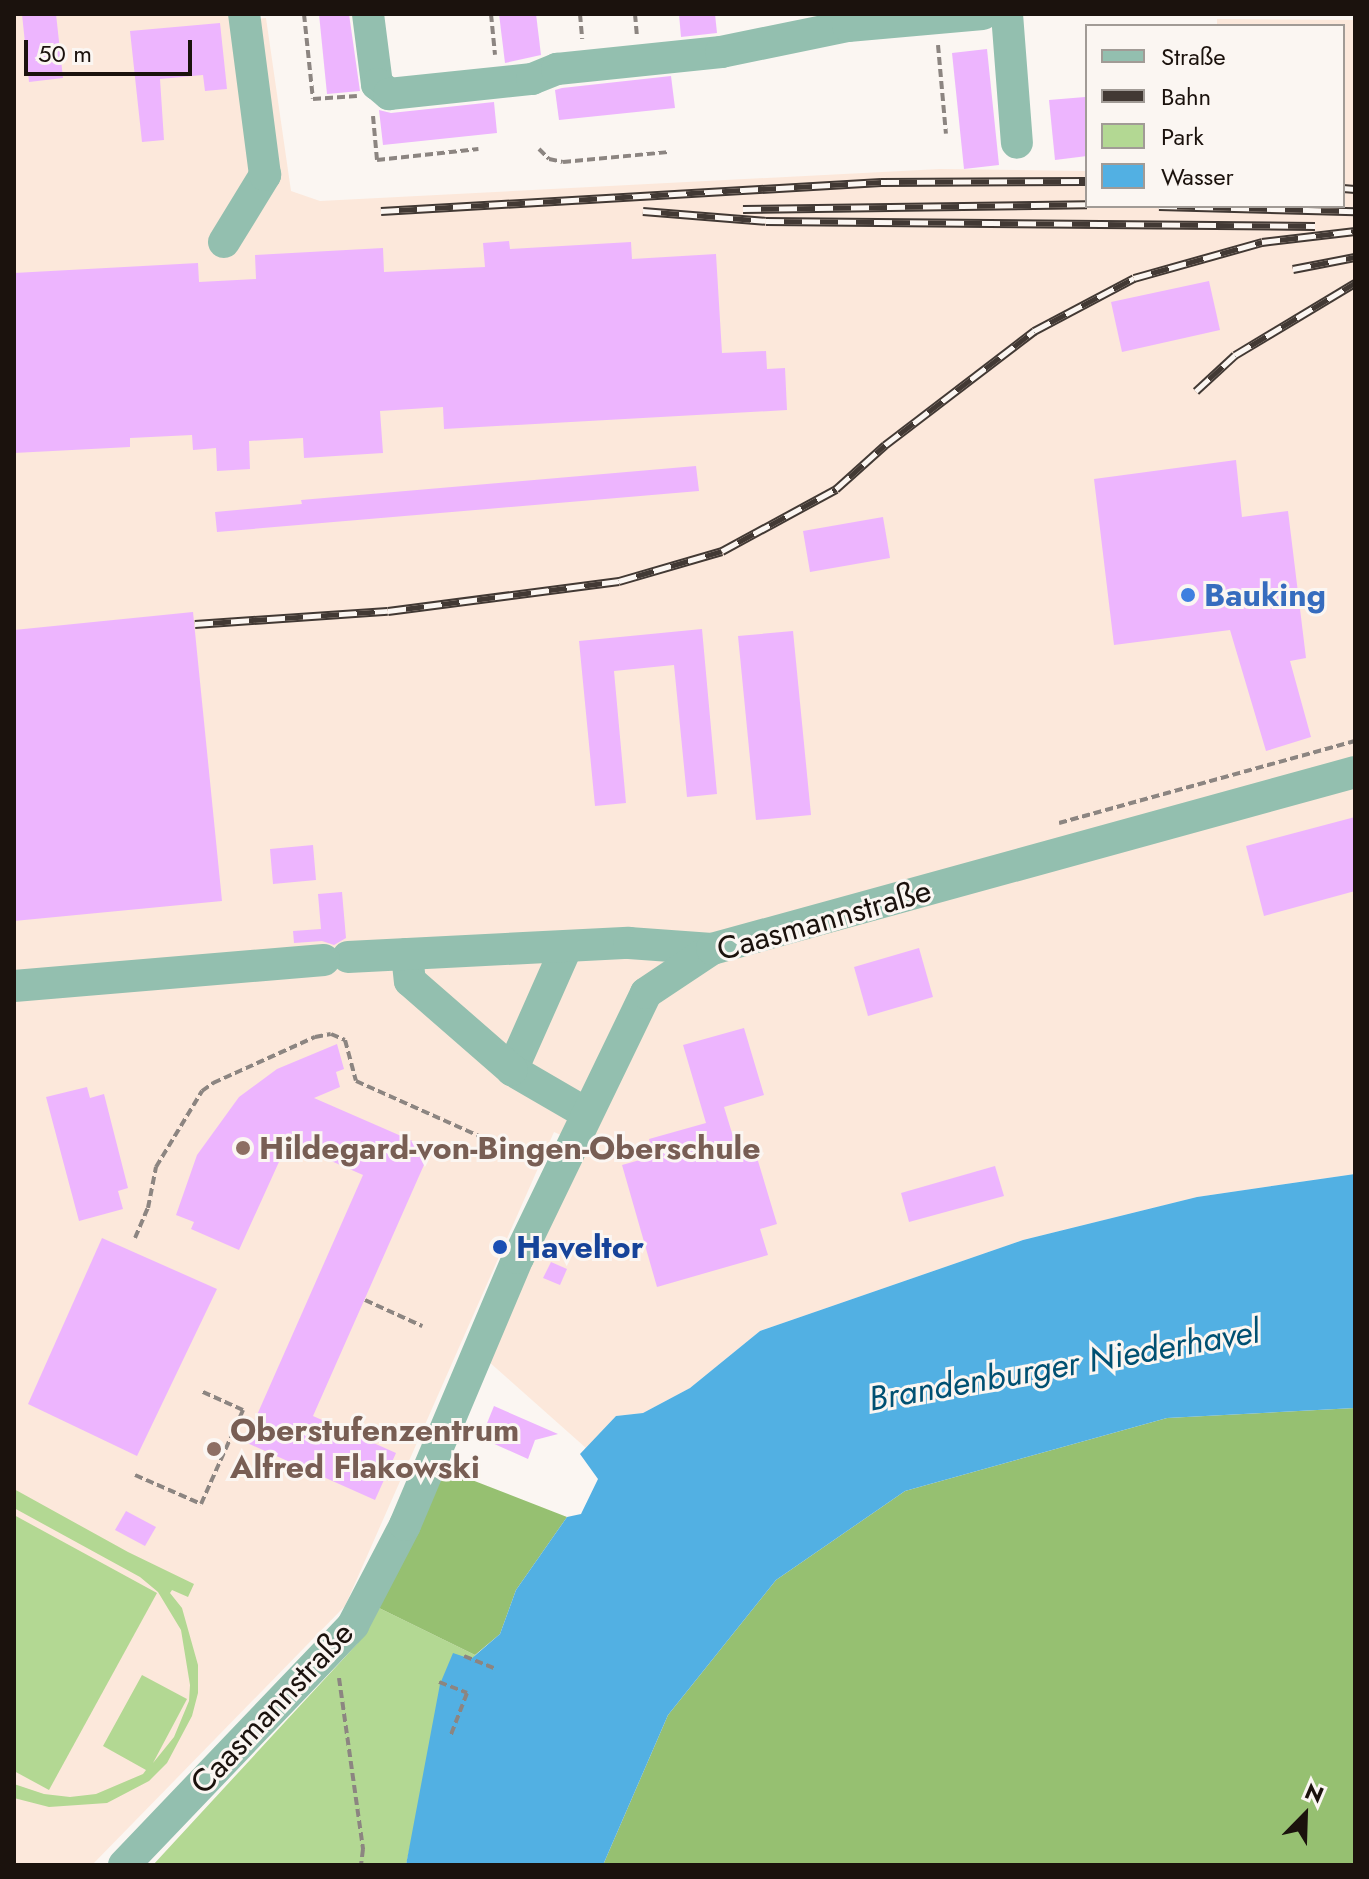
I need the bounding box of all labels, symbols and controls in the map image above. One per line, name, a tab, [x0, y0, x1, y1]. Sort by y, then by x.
scale bar	[28, 24, 196, 74]
legend	[1085, 24, 1345, 208]
text: 50 m	[38, 36, 92, 71]
text: Straße	[1161, 39, 1226, 74]
text: Bahn	[1161, 79, 1211, 114]
text: Park	[1161, 119, 1204, 154]
text: Wasser	[1161, 159, 1234, 194]
place label: Bauking	[1204, 576, 1326, 614]
marker: Bauking	[1179, 586, 1197, 604]
street label: Caasmannstraße	[712, 871, 936, 969]
place label: Hildegard-von-Bingen-Oberschule	[259, 1129, 761, 1167]
marker: Hildegard-von-Bingen-Oberschule	[234, 1139, 252, 1157]
place label: Haveltor	[516, 1228, 644, 1266]
marker: Haveltor	[491, 1238, 509, 1256]
water label: Brandenburger Niederhavel	[865, 1311, 1263, 1419]
place label: Oberstufenzentrum Alfred Flakowski	[230, 1412, 519, 1487]
marker: Oberstufenzentrum Alfred Flakowski	[205, 1440, 223, 1458]
street label: Caasmannstraße	[183, 1614, 361, 1802]
north arrow	[1265, 1775, 1345, 1855]
text: N	[1300, 1775, 1329, 1811]

